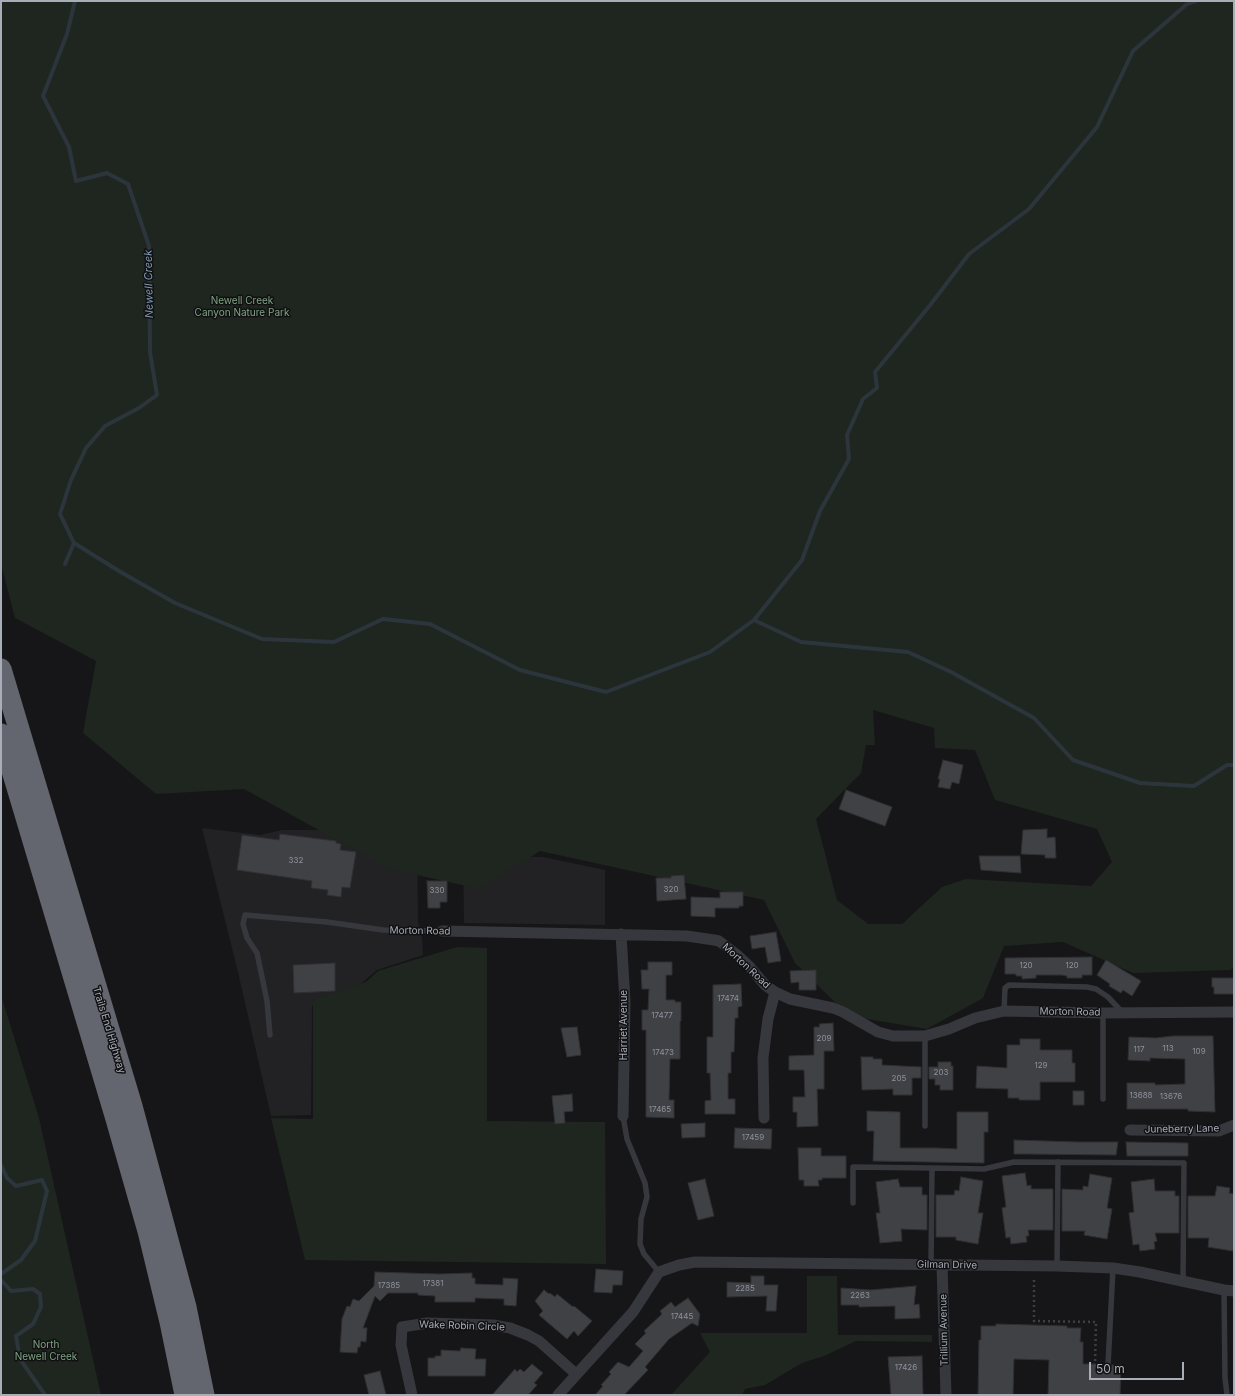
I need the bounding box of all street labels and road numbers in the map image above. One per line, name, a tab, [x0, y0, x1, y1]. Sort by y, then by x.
street label: Morton Road	[389, 924, 451, 938]
street label: Morton Road	[720, 941, 772, 991]
street label: Trails End Highway	[90, 985, 128, 1075]
street label: Harriet Avenue	[618, 990, 630, 1060]
street label: Morton Road	[1039, 1005, 1101, 1019]
street label: Juneberry Lane	[1145, 1122, 1219, 1136]
street label: Gilman Drive	[917, 1258, 977, 1272]
street label: Trillium Avenue	[937, 1294, 951, 1366]
street label: Wake Robin Circle	[419, 1319, 505, 1333]

